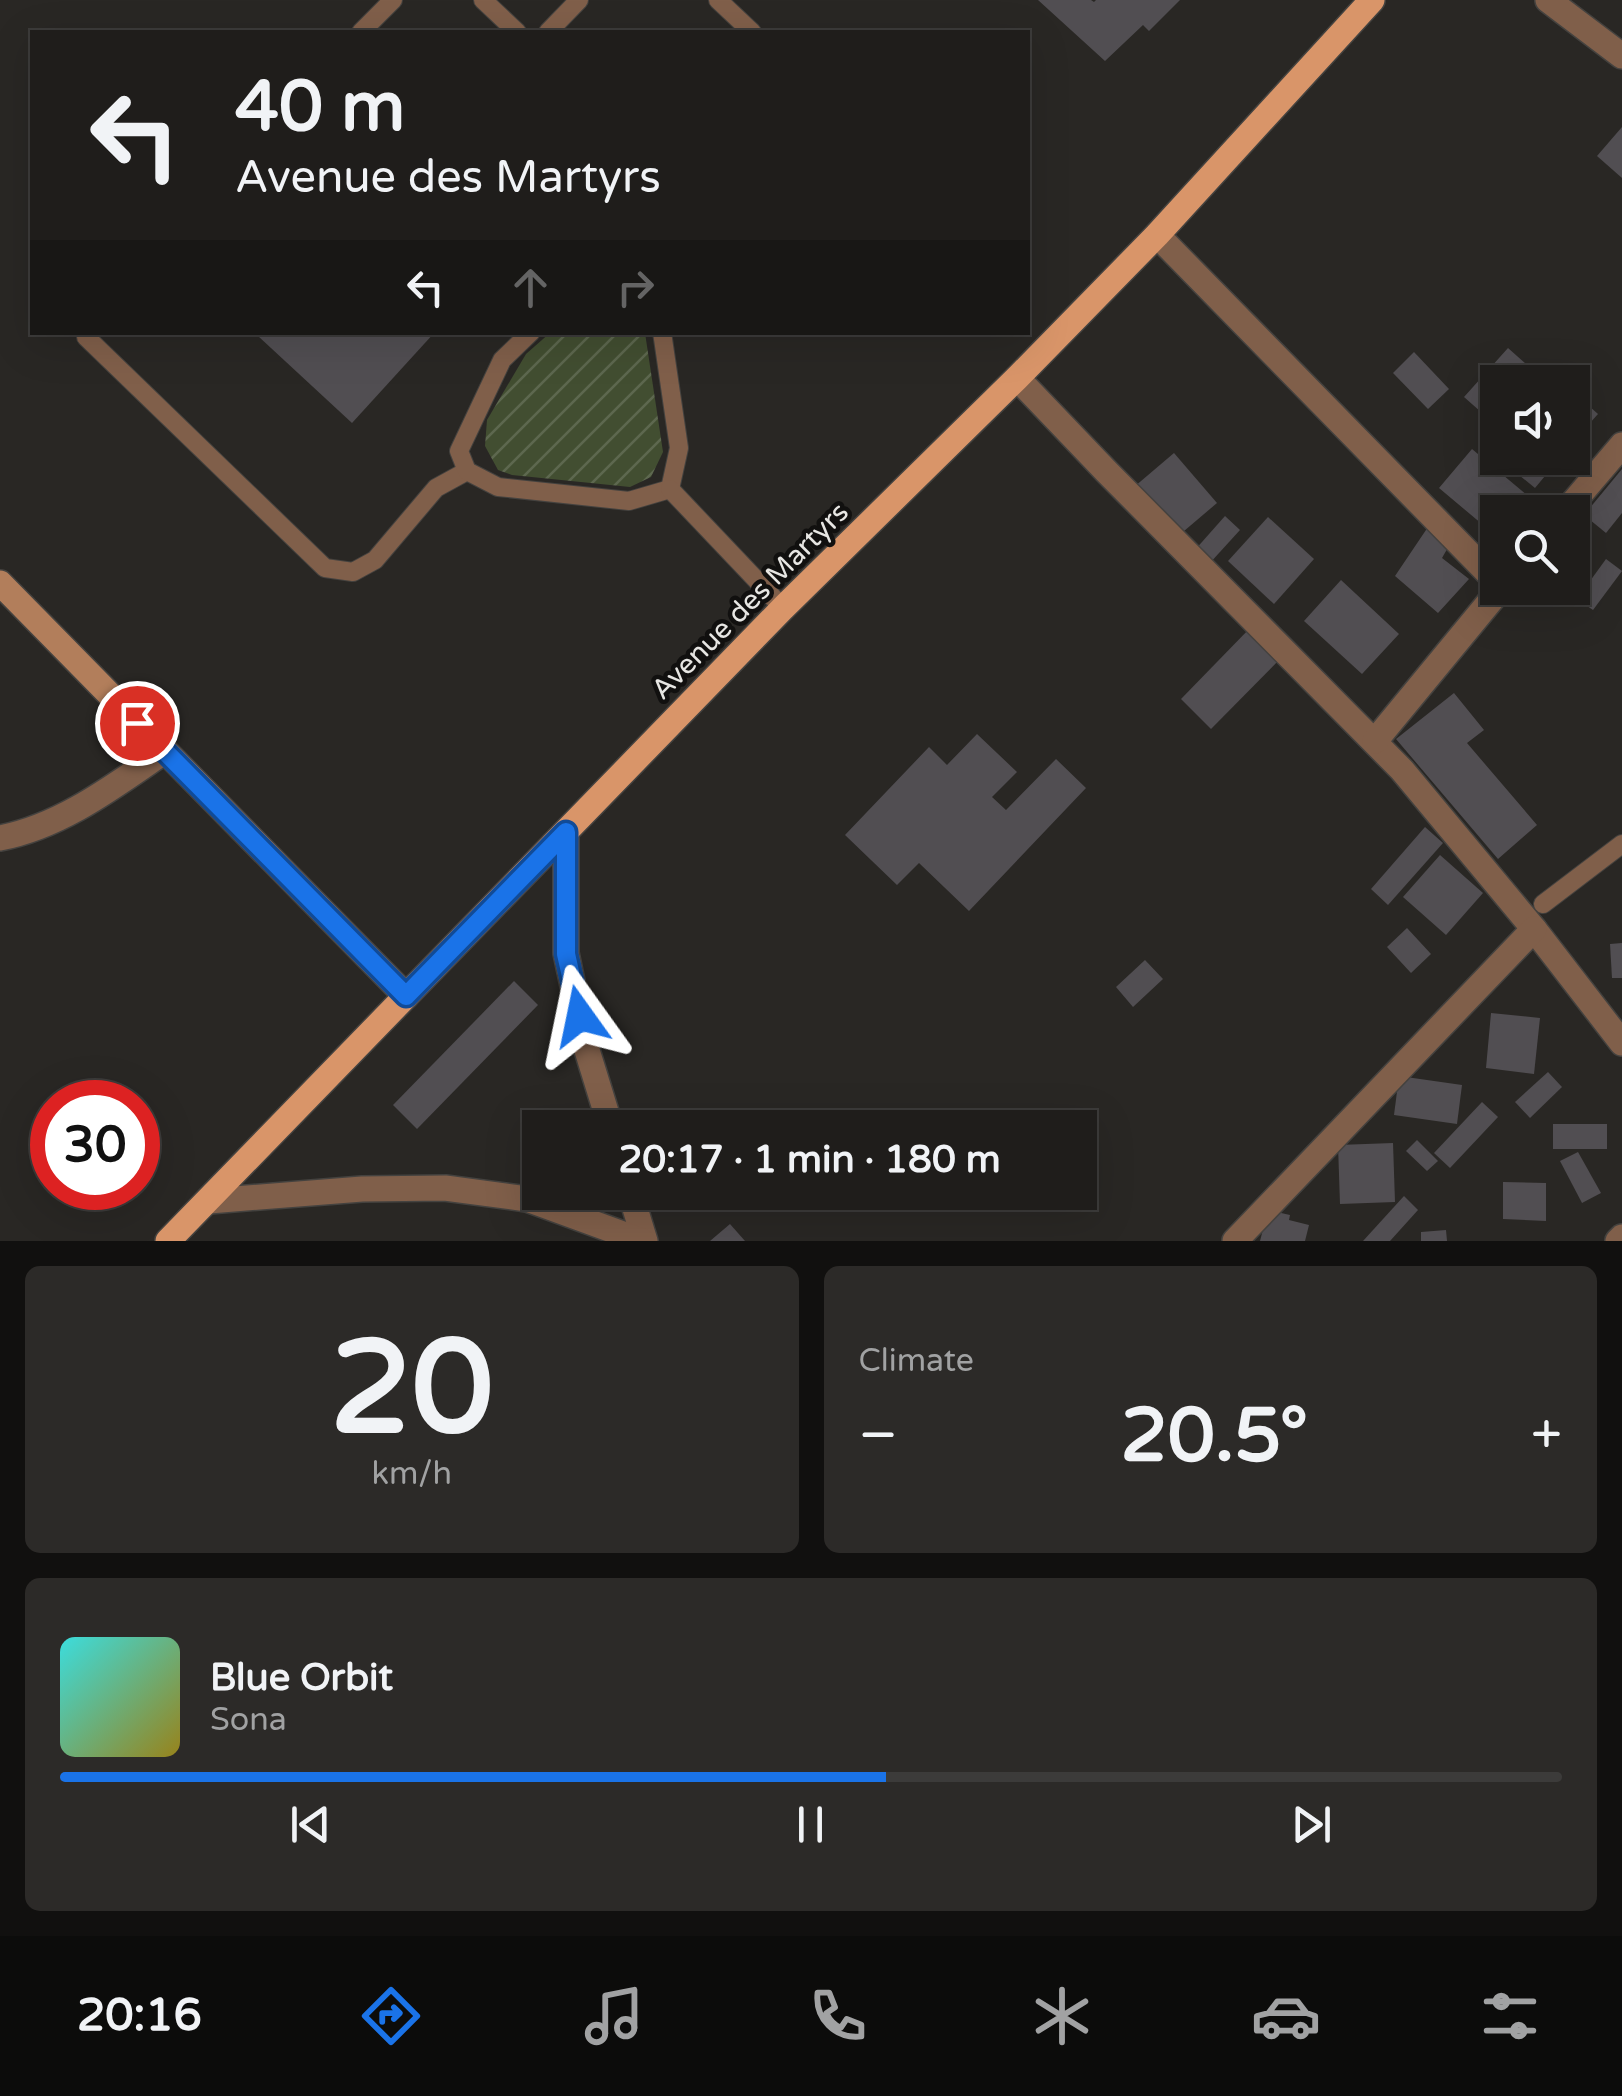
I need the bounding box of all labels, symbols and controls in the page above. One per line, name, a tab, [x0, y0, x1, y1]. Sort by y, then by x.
text: 40 m	[235, 66, 405, 150]
icon: left	[70, 70, 200, 200]
text: Avenue des Martyrs	[235, 151, 661, 205]
icon: left	[398, 260, 453, 315]
icon: ahead	[503, 260, 558, 315]
icon: right	[608, 260, 663, 315]
map controls	[1480, 365, 1590, 605]
button: sound	[1480, 365, 1590, 475]
street label: Avenue des Martyrs	[644, 495, 856, 707]
button: search	[1480, 495, 1590, 605]
pin	[95, 681, 180, 766]
icon: arrive	[110, 696, 165, 751]
position arrow	[528, 964, 632, 1068]
speed limit sign: 30	[30, 1080, 160, 1210]
text: 20:17 · 1 min · 180 m	[618, 1137, 1001, 1183]
text: 20	[330, 1312, 493, 1468]
text: Climate	[859, 1342, 974, 1380]
text: 20.5°	[1121, 1391, 1308, 1481]
text: −	[859, 1403, 898, 1469]
text: +	[1531, 1403, 1562, 1469]
text: km/h	[372, 1455, 452, 1493]
text: Blue Orbit	[210, 1655, 393, 1701]
text: Sona	[210, 1701, 287, 1739]
icon: previous	[283, 1797, 338, 1852]
icon: pause	[783, 1797, 838, 1852]
icon: next	[1284, 1797, 1339, 1852]
icon: directions	[356, 1981, 426, 2051]
icon: music	[579, 1981, 649, 2051]
icon: phone	[803, 1981, 873, 2051]
icon: climate	[1027, 1981, 1097, 2051]
icon: car	[1251, 1981, 1321, 2051]
icon: filters	[1475, 1981, 1545, 2051]
text: 20:16	[77, 1989, 202, 2043]

